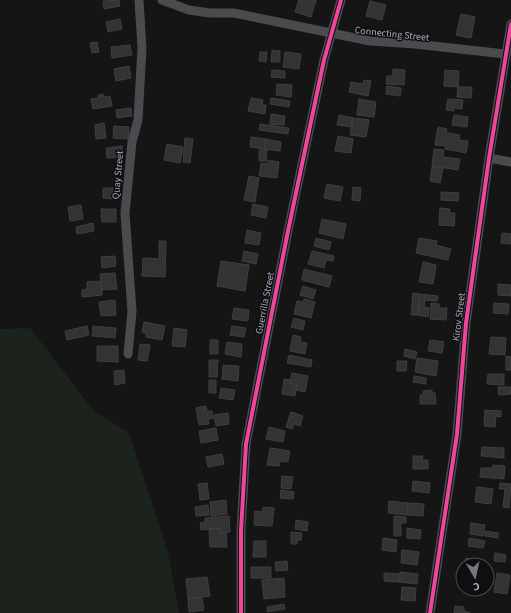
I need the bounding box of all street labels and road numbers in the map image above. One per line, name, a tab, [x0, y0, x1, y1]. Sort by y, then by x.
street label: Connecting Street	[354, 23, 431, 45]
street label: Quay Street	[109, 149, 127, 200]
street label: Guerrilla Street	[252, 270, 278, 335]
street label: Kirov Street	[449, 291, 469, 342]

